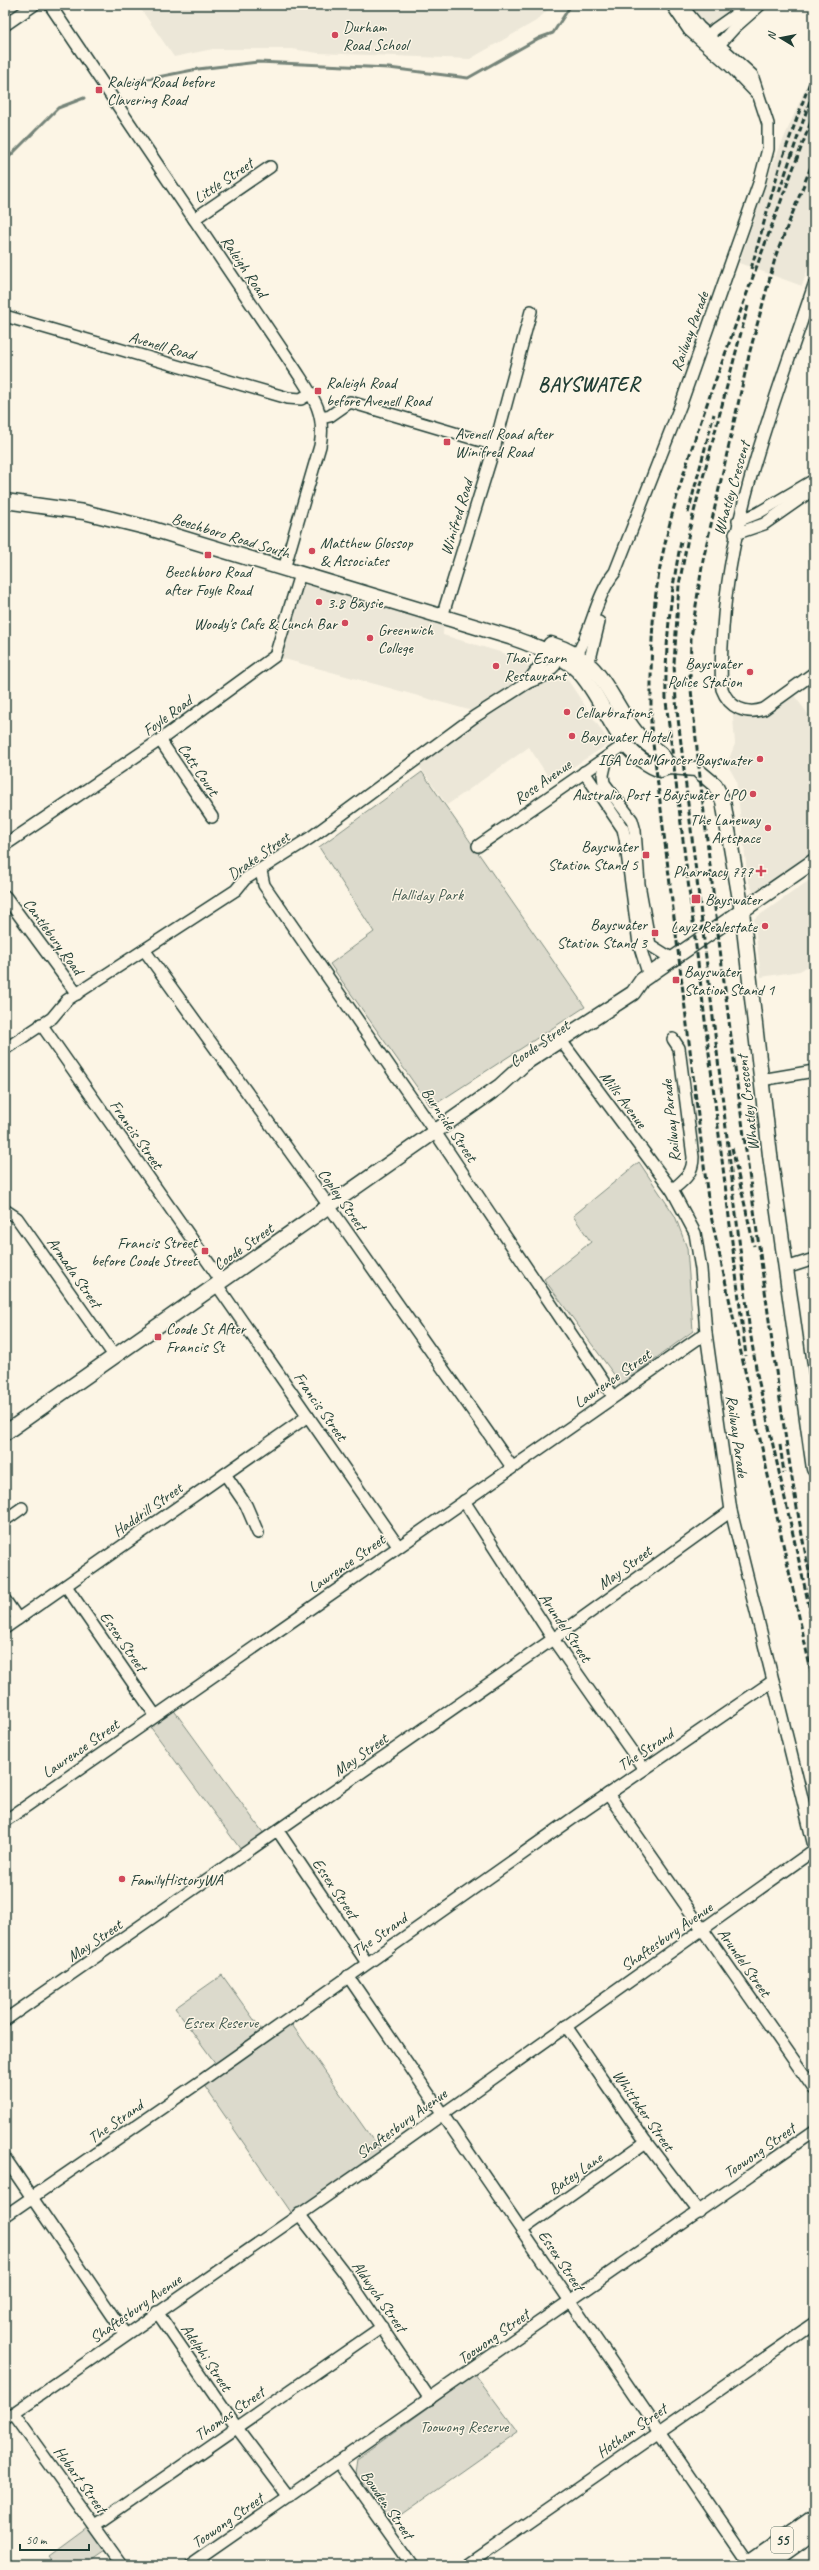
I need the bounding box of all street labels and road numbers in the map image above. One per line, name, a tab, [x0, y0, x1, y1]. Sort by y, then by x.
street label: Little Street	[190, 152, 259, 208]
street label: Raleigh Road	[216, 232, 274, 303]
street label: Railway Parade	[666, 287, 714, 374]
street label: Avenell Road	[127, 327, 200, 366]
street label: Whatley Crescent	[709, 437, 756, 537]
street label: Winifred Road	[436, 475, 479, 557]
street label: Beechboro Road South	[169, 508, 294, 564]
street label: Foyle Road	[139, 690, 199, 741]
street label: Catt Court	[173, 739, 224, 801]
street label: Rose Avenue	[510, 754, 577, 809]
street label: Drake Street	[224, 826, 295, 885]
street label: Cantlebury Road	[19, 894, 89, 981]
street label: Coode Street	[506, 1015, 575, 1072]
street label: Whatley Crescent	[732, 1051, 764, 1152]
street label: Mills Avenue	[595, 1067, 652, 1133]
street label: Railway Parade	[657, 1077, 685, 1163]
street label: Burnside Street	[417, 1084, 482, 1167]
street label: Francis Street	[105, 1096, 168, 1174]
street label: Copley Street	[314, 1165, 372, 1237]
street label: Coode Street	[210, 1218, 279, 1275]
street label: Armada Street	[43, 1233, 107, 1314]
street label: Lawrence Street	[570, 1344, 656, 1413]
street label: Francis Street	[289, 1368, 352, 1446]
street label: Railway Parade	[721, 1394, 753, 1480]
street label: Haddrill Street	[109, 1477, 188, 1541]
street label: Lawrence Street	[304, 1529, 390, 1598]
street label: May Street	[594, 1540, 657, 1594]
street label: Arundel Street	[535, 1589, 597, 1667]
street label: Essex Street	[95, 1608, 153, 1678]
street label: Lawrence Street	[38, 1714, 124, 1783]
street label: The Strand	[614, 1722, 679, 1776]
street label: May Street	[329, 1728, 393, 1781]
street label: Essex Street	[308, 1854, 364, 1925]
street label: Shaftesbury Avenue	[617, 1897, 718, 1976]
street label: The Strand	[348, 1907, 413, 1961]
street label: May Street	[63, 1914, 127, 1966]
street label: Arundel Street	[713, 1924, 776, 2002]
street label: Whittaker Street	[608, 2066, 679, 2156]
street label: Shaftesbury Avenue	[352, 2083, 452, 2163]
street label: The Strand	[84, 2094, 149, 2148]
street label: Toowong Street	[720, 2117, 801, 2183]
street label: Batey Lane	[545, 2147, 608, 2199]
street label: Essex Street	[534, 2226, 590, 2297]
street label: Aldwych Street	[347, 2257, 413, 2338]
street label: Shaftesbury Avenue	[86, 2269, 187, 2348]
street label: Toowong Street	[454, 2303, 535, 2369]
street label: Adelphi Street	[176, 2320, 237, 2397]
street label: Thomas Street	[191, 2381, 271, 2445]
street label: Hotham Street	[593, 2398, 673, 2462]
street label: Hobart Street	[49, 2442, 113, 2519]
street label: Bowden Street	[356, 2466, 420, 2545]
street label: Toowong Street	[188, 2487, 269, 2553]
road number: 55	[771, 2527, 793, 2553]

